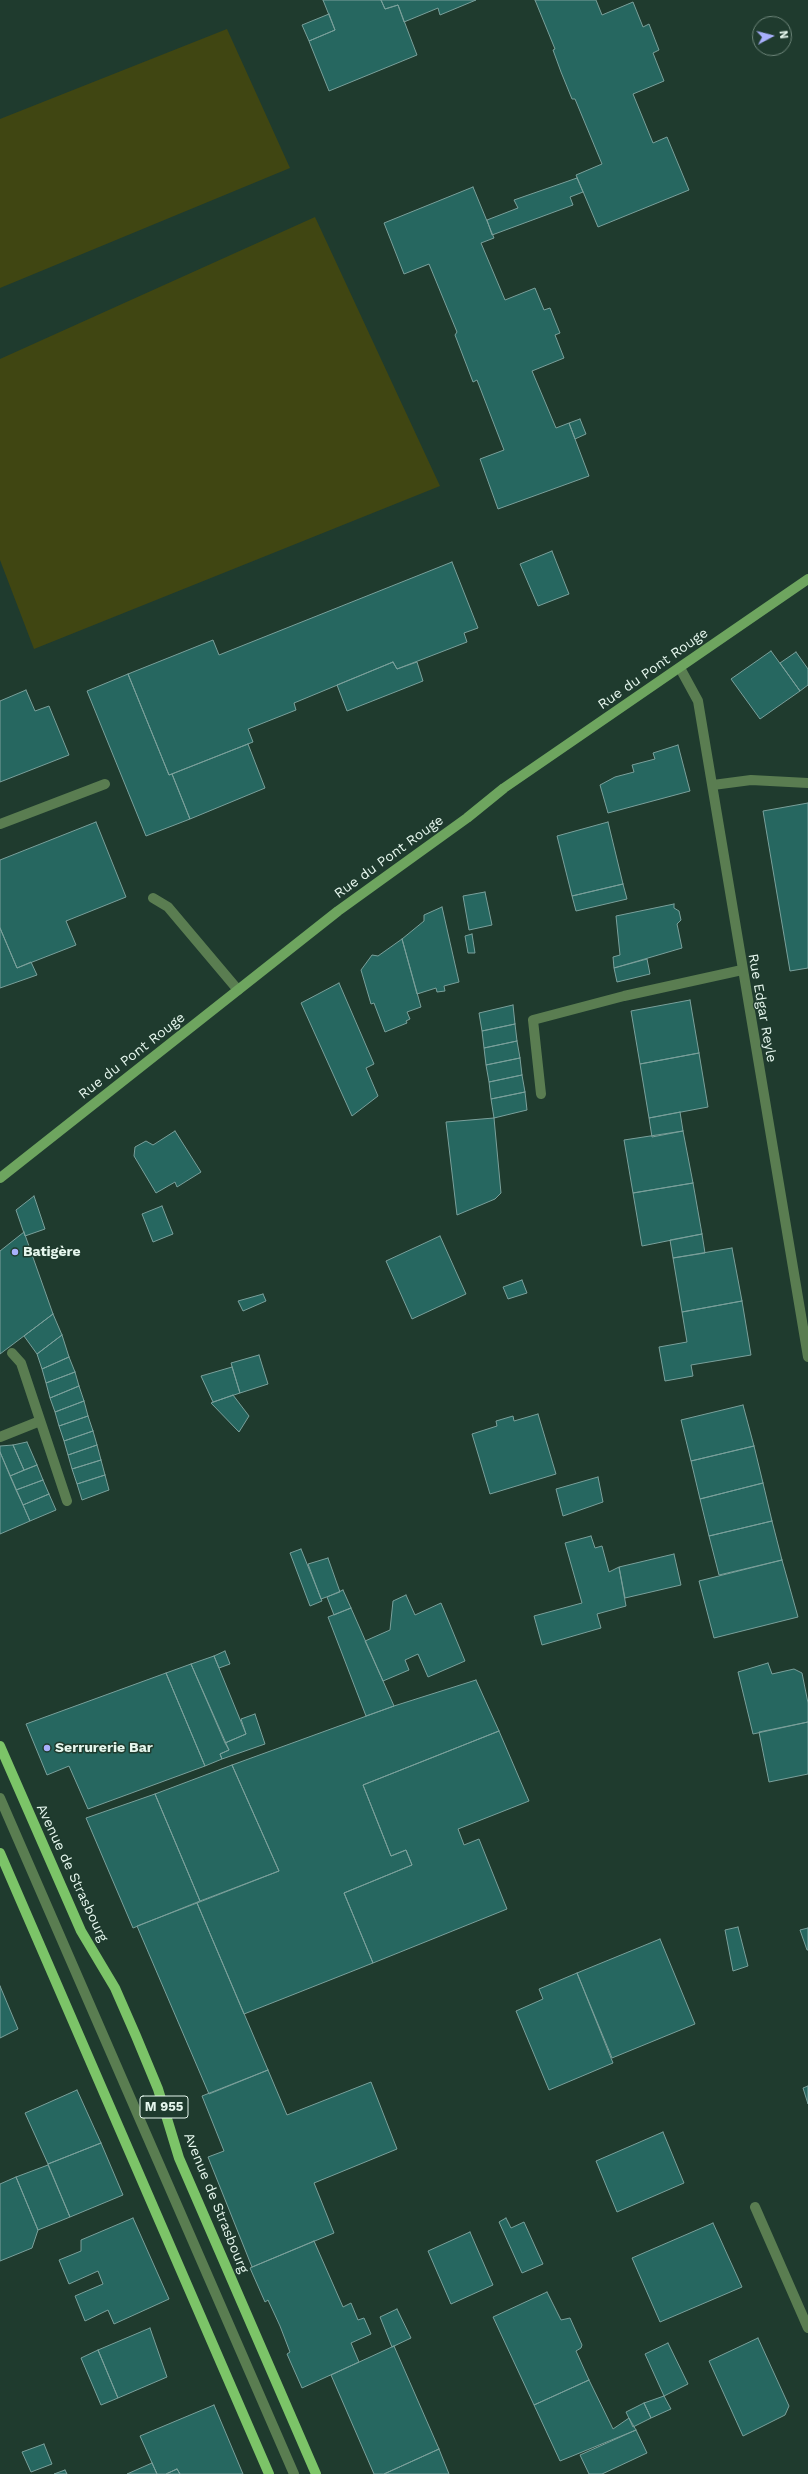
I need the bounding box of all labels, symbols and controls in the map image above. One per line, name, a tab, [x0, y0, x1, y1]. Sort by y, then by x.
north arrow	[752, 16, 792, 56]
text: N	[776, 30, 790, 39]
street label: Rue du Pont Rouge	[595, 625, 711, 713]
street label: Rue du Pont Rouge	[331, 812, 447, 902]
street label: Rue Edgar Reyle	[744, 952, 780, 1064]
street label: Rue du Pont Rouge	[75, 1009, 189, 1103]
place label: Batigère	[23, 1244, 81, 1260]
marker: Batigère	[10, 1247, 20, 1257]
place label: Serrurerie Bar	[55, 1740, 153, 1756]
marker: Serrurerie Bar	[42, 1743, 52, 1753]
street label: Avenue de Strasbourg	[33, 1801, 111, 1945]
road number: M 955	[140, 2096, 188, 2118]
street label: Avenue de Strasbourg	[180, 2130, 252, 2276]

